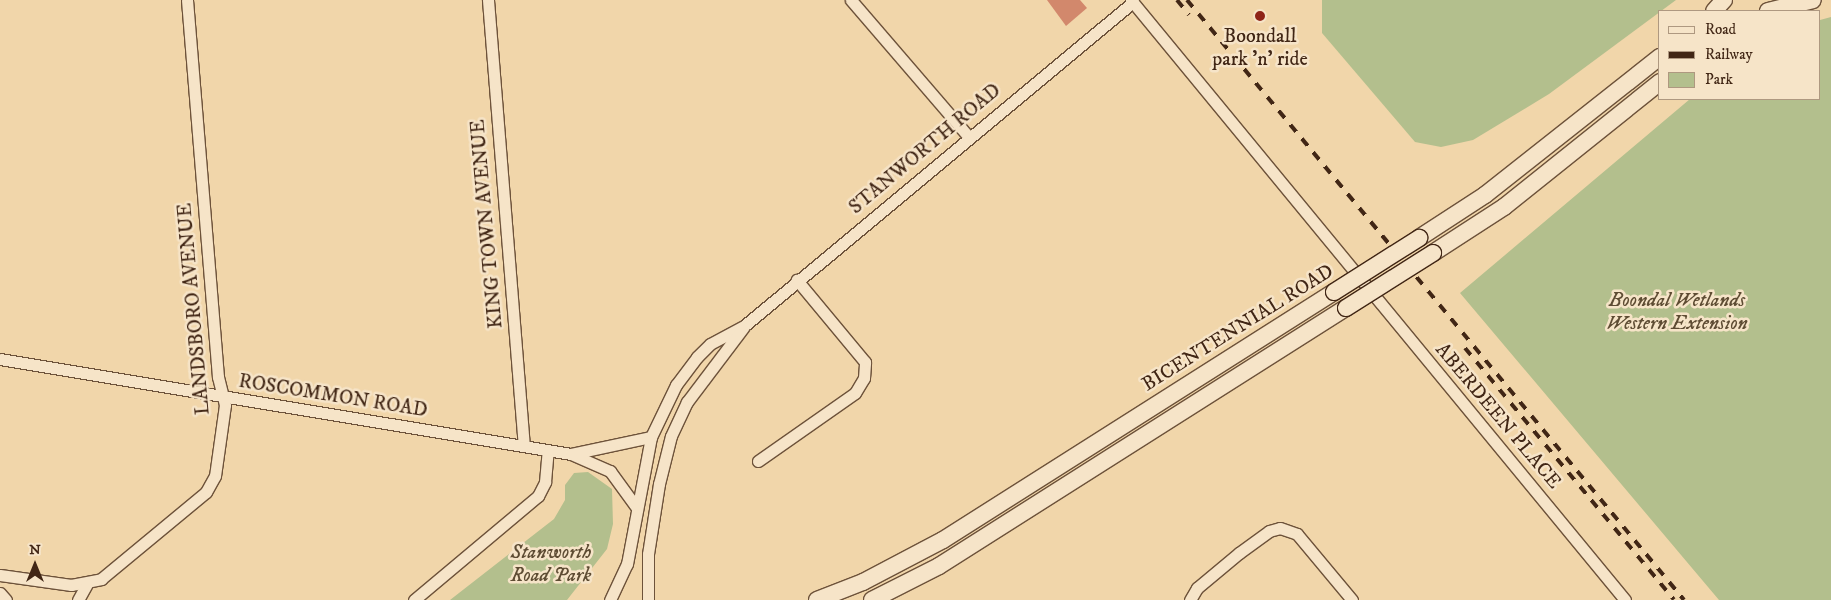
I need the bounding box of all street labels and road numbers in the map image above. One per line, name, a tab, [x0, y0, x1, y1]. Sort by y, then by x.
street label: STANWORTH ROAD	[844, 79, 1006, 219]
street label: KING TOWN AVENUE	[466, 118, 508, 330]
street label: LANDSBORO AVENUE	[173, 202, 215, 416]
street label: BICENTENNIAL ROAD	[1138, 259, 1338, 397]
street label: ABERDEEN PLACE	[1430, 338, 1566, 494]
street label: ROSCOMMON ROAD	[237, 369, 429, 423]

